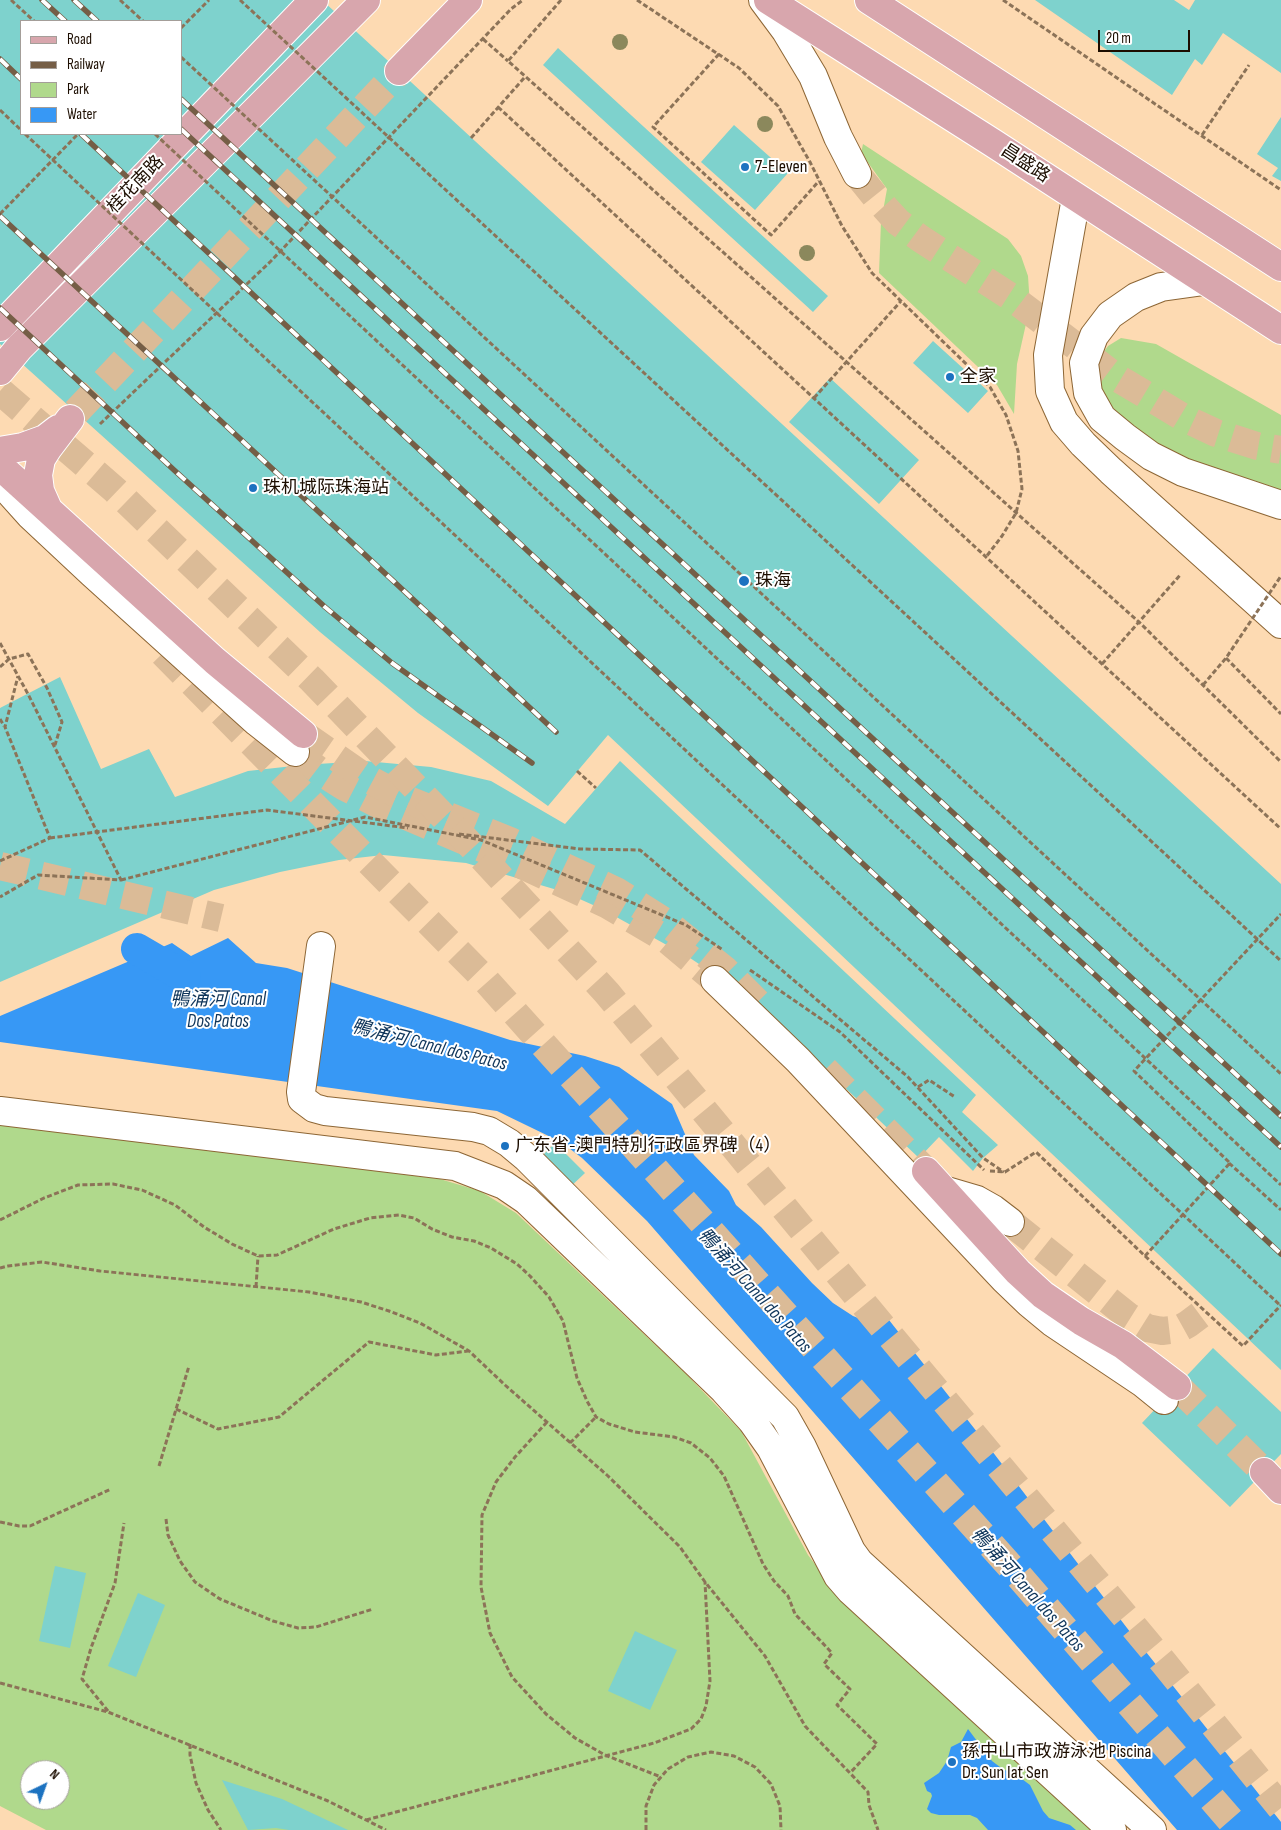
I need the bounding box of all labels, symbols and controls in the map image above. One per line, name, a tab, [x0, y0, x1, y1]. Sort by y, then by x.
legend	[20, 20, 182, 135]
scale bar	[1101, 20, 1194, 52]
text: 20 m	[1106, 29, 1131, 48]
text: Road	[67, 30, 92, 49]
text: Railway	[67, 55, 105, 74]
text: Park	[67, 80, 89, 99]
text: Water	[67, 105, 97, 124]
street label: 昌盛路	[996, 140, 1054, 188]
street label: 桂花南路	[103, 152, 169, 218]
place label: 7-Eleven	[755, 156, 808, 178]
marker: 7-Eleven	[739, 161, 751, 173]
place label: 全家	[960, 366, 996, 388]
marker: 全家	[944, 371, 956, 383]
place label: 珠机城际珠海站	[263, 477, 389, 499]
marker: 珠机城际珠海站	[247, 482, 259, 494]
place label: 珠海	[755, 570, 791, 592]
marker: 珠海	[737, 574, 751, 588]
water label: 鴨涌河 Canal Dos Patos	[170, 989, 266, 1033]
water label: 鴨涌河 Canal dos Patos	[349, 1016, 509, 1076]
place label: 广东省-澳門特別行政區界碑（4）	[515, 1135, 781, 1157]
marker: 广东省-澳門特別行政區界碑（4）	[499, 1140, 511, 1152]
water label: 鴨涌河 Canal dos Patos	[692, 1224, 816, 1358]
water label: 鴨涌河 Canal dos Patos	[965, 1523, 1089, 1657]
place label: 孫中山市政游泳池 Piscina Dr. Sun Iat Sen	[962, 1741, 1151, 1784]
marker: 孫中山市政游泳池 Piscina Dr. Sun Iat Sen	[946, 1756, 958, 1768]
north arrow	[20, 1760, 70, 1810]
text: N	[46, 1765, 63, 1783]

